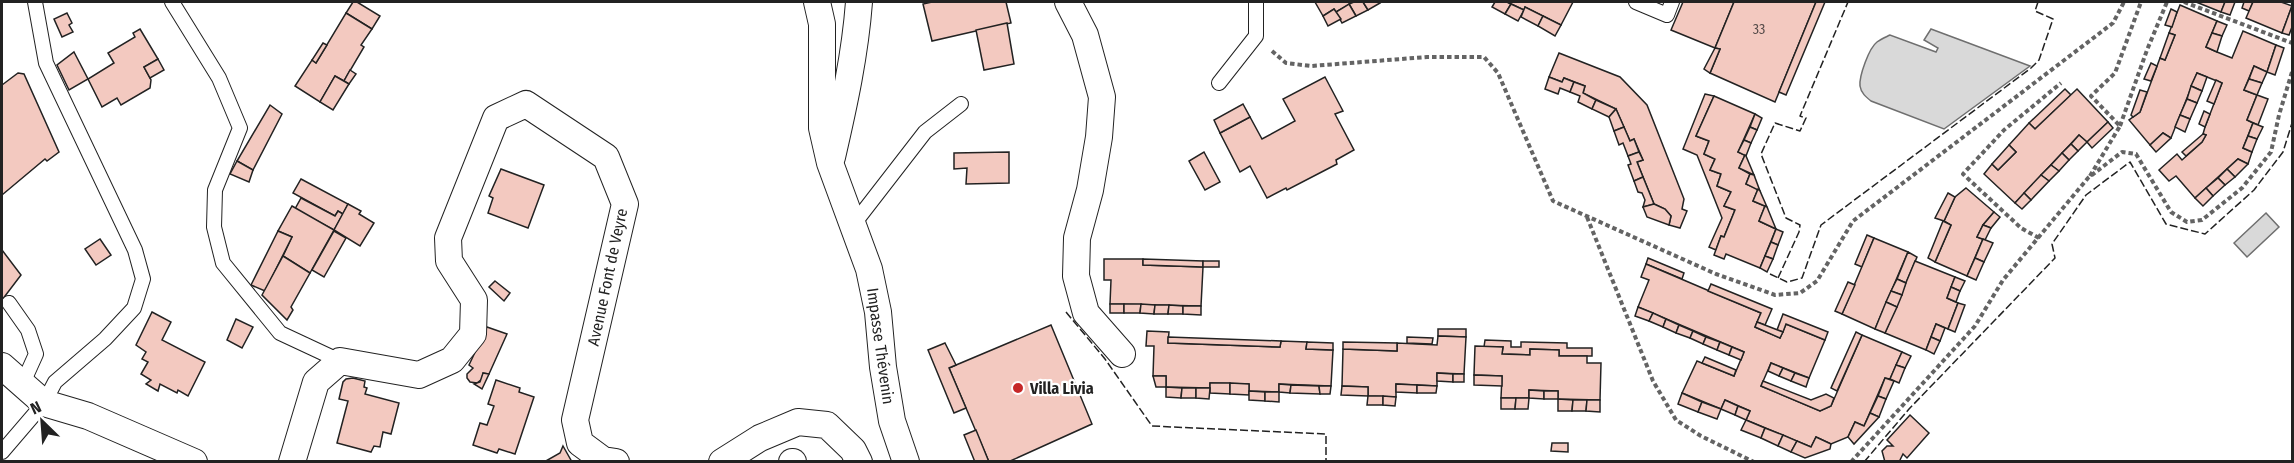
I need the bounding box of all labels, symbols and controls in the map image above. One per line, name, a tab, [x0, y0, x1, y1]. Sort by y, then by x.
house number: 33	[1753, 21, 1765, 38]
street label: Avenue Font de Veyre	[584, 207, 631, 348]
street label: Impasse Thévenin	[863, 287, 898, 405]
place label: Villa Livia	[1029, 379, 1094, 398]
marker: Villa Livia	[1011, 381, 1025, 395]
north arrow	[12, 391, 72, 451]
text: N	[28, 397, 44, 418]

